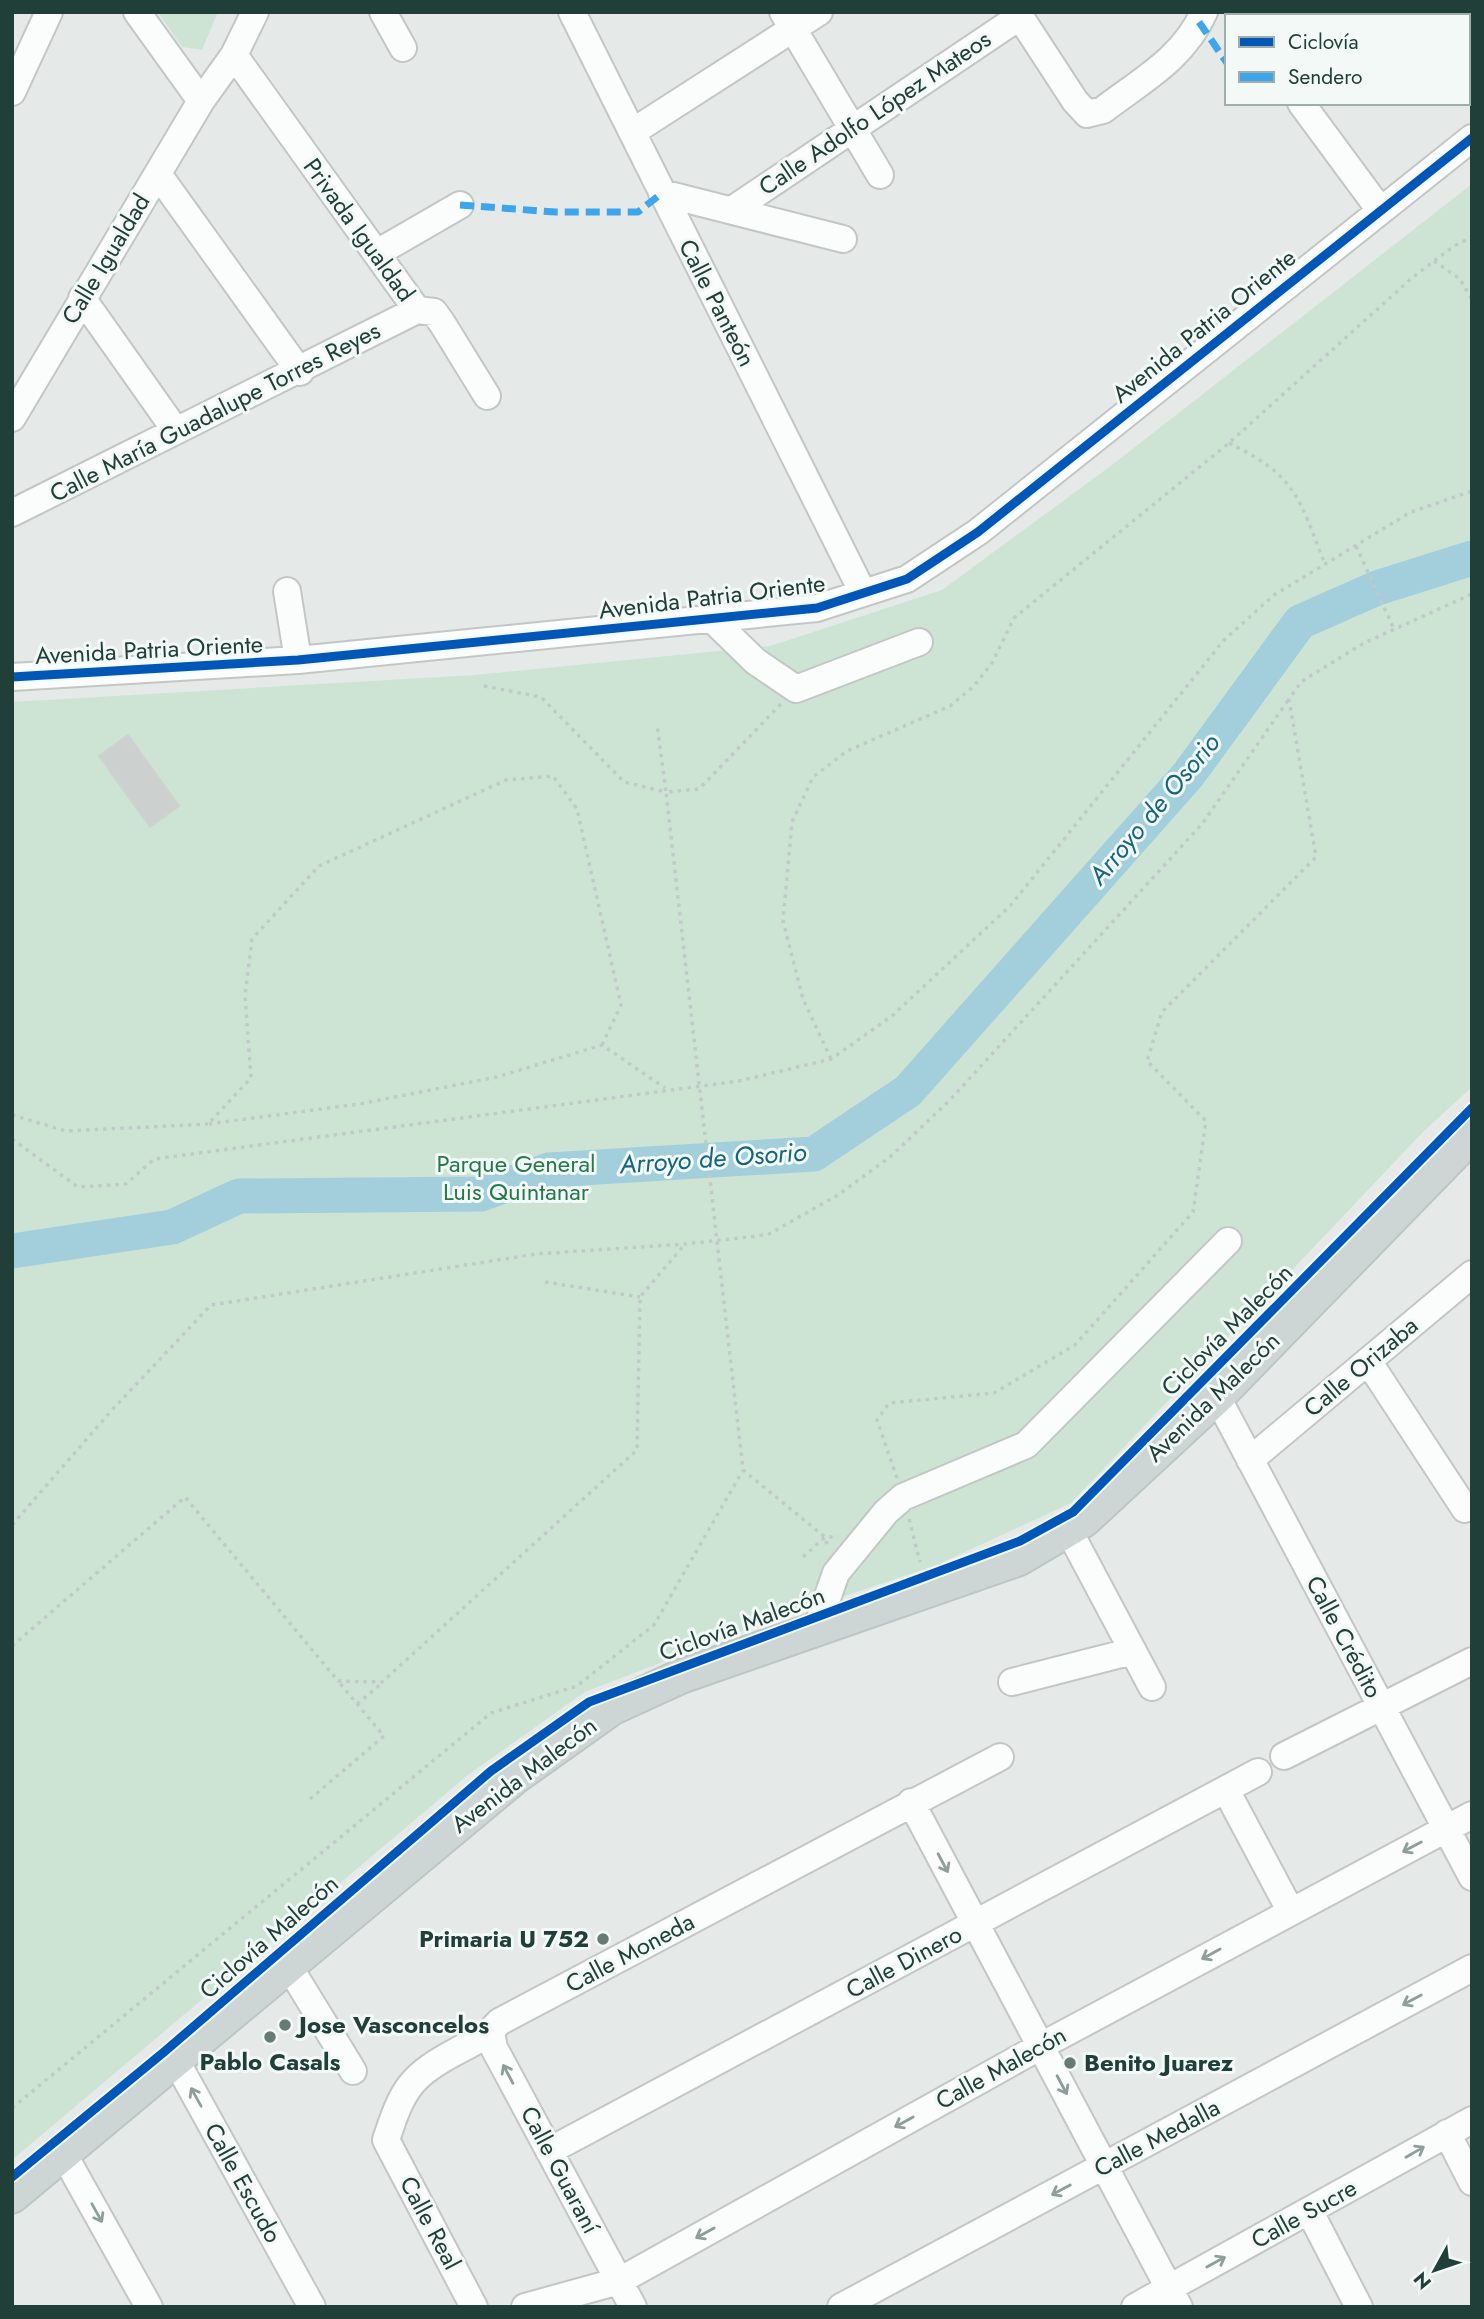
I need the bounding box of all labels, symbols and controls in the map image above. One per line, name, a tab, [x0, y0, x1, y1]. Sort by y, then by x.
legend	[1225, 14, 1470, 105]
street label: Calle Adolfo López Mateos	[752, 22, 998, 204]
text: Ciclovía	[1288, 27, 1359, 57]
text: Sendero	[1288, 62, 1363, 92]
street label: Privada Igualdad	[295, 151, 423, 309]
street label: Calle Igualdad	[53, 187, 158, 331]
street label: Calle Panteón	[670, 233, 765, 373]
street label: Avenida Patria Oriente	[1104, 240, 1303, 411]
street label: Calle María Guadalupe Torres Reyes	[43, 313, 386, 510]
street label: Avenida Patria Oriente	[597, 565, 827, 628]
street label: Avenida Patria Oriente	[34, 626, 264, 673]
water label: Arroyo de Osorio	[1079, 725, 1229, 894]
water label: Arroyo de Osorio	[617, 1132, 808, 1184]
park label: Parque General Luis Quintanar	[437, 1146, 595, 1209]
street label: Ciclovía Malecón	[1153, 1256, 1301, 1404]
street label: Calle Orizaba	[1296, 1308, 1425, 1425]
street label: Avenida Malecón	[1138, 1323, 1288, 1470]
street label: Calle Crédito	[1298, 1569, 1391, 1704]
street label: Ciclovía Malecón	[654, 1577, 830, 1670]
street label: Avenida Malecón	[443, 1708, 604, 1841]
one-way arrow	[1402, 1840, 1422, 1854]
one-way arrow	[936, 1852, 950, 1872]
street label: Ciclovía Malecón	[192, 1866, 346, 2007]
street label: Calle Moneda	[559, 1904, 700, 2001]
street label: Calle Dinero	[839, 1916, 968, 2007]
place label: Primaria U 752	[419, 1921, 589, 1956]
marker: Primaria U 752	[595, 1931, 611, 1947]
one-way arrow	[1201, 1947, 1221, 1961]
one-way arrow	[1402, 1994, 1423, 2008]
place label: Jose Vasconcelos	[295, 2007, 489, 2042]
marker: Jose Vasconcelos	[277, 2017, 293, 2033]
street label: Calle Malecón	[929, 2017, 1072, 2118]
marker: Pablo Casals	[262, 2029, 278, 2045]
place label: Pablo Casals	[200, 2044, 340, 2079]
place label: Benito Juarez	[1084, 2045, 1234, 2080]
marker: Benito Juarez	[1062, 2055, 1078, 2071]
one-way arrow	[501, 2064, 514, 2085]
one-way arrow	[1056, 2074, 1069, 2095]
one-way arrow	[189, 2087, 202, 2108]
street label: Calle Medalla	[1088, 2090, 1226, 2185]
street label: Calle Guaraní	[512, 2100, 609, 2240]
street label: Calle Escudo	[196, 2116, 291, 2249]
one-way arrow	[894, 2116, 915, 2129]
one-way arrow	[1405, 2144, 1425, 2158]
street label: Calle Real	[391, 2170, 470, 2276]
street label: Calle Sucre	[1245, 2170, 1363, 2257]
one-way arrow	[1051, 2184, 1072, 2198]
one-way arrow	[91, 2202, 104, 2223]
one-way arrow	[695, 2227, 716, 2240]
north arrow	[1400, 2235, 1470, 2305]
one-way arrow	[1206, 2255, 1226, 2269]
text: N	[1407, 2266, 1438, 2295]

